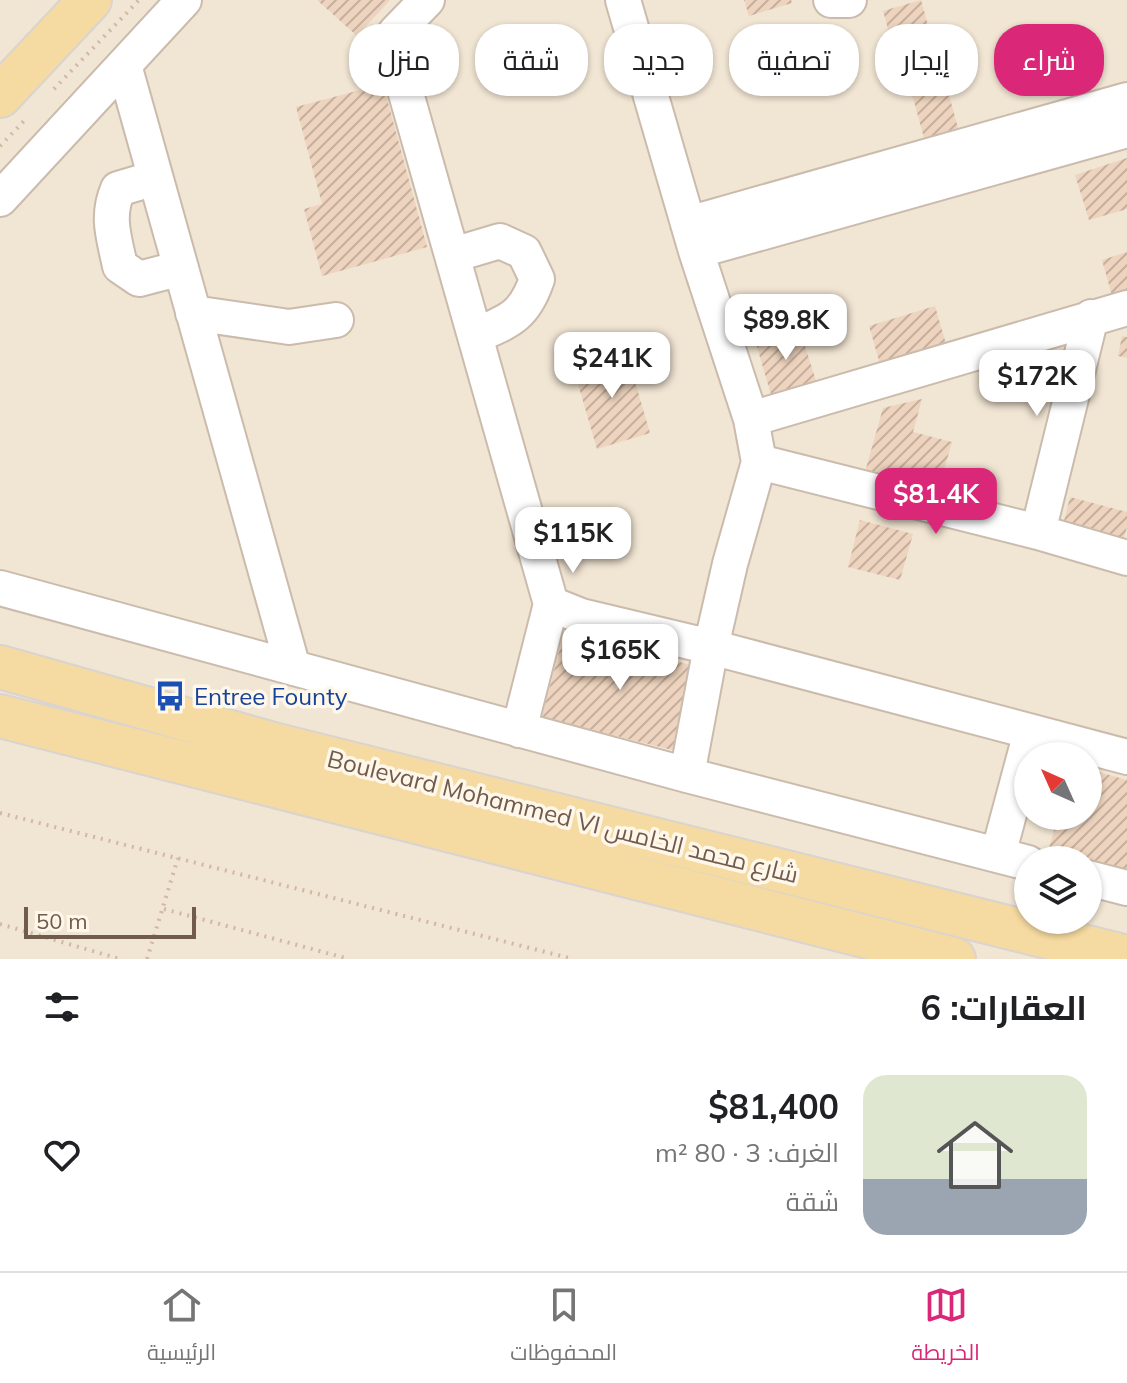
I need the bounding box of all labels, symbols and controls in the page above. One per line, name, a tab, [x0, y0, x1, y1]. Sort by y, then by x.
chip: منزل	[349, 24, 459, 96]
chip: شقة	[475, 24, 588, 96]
chip: جديد	[604, 24, 713, 96]
chip: تصفية	[729, 24, 859, 96]
chip: إيجار	[875, 24, 978, 96]
chip: شراء	[994, 24, 1104, 96]
pin: $89.8K	[721, 294, 851, 362]
text: $89.8K	[743, 303, 829, 336]
pin: $241K	[556, 332, 668, 400]
text: $241K	[572, 341, 652, 374]
pin: $172K	[981, 350, 1093, 418]
text: $172K	[997, 359, 1077, 392]
pin: $81.4K	[871, 468, 1001, 536]
text: $81.4K	[893, 477, 979, 510]
pin: $115K	[517, 507, 629, 575]
text: $115K	[533, 516, 613, 549]
pin: $165K	[564, 624, 676, 692]
text: $165K	[580, 633, 660, 666]
bus stop icon: Entree Founty	[153, 679, 187, 713]
place label: Entree Founty	[194, 681, 348, 711]
north arrow	[1014, 742, 1102, 830]
map controls	[1014, 742, 1102, 934]
street label: Boulevard Mohammed VI شارع محمد الخامس	[324, 743, 802, 891]
button: layers	[1014, 846, 1102, 934]
scale bar	[24, 903, 196, 939]
text: 50 m	[36, 907, 87, 935]
icon: filters	[40, 985, 84, 1029]
text: العقارات: 6	[921, 986, 1087, 1029]
text: $81,400	[708, 1085, 839, 1128]
icon: home	[927, 1107, 1023, 1203]
icon: heart	[40, 1133, 84, 1177]
text: الغرف: 3 · 80 m²	[655, 1136, 839, 1169]
text: شقة	[786, 1185, 839, 1218]
tab: الرئيسية	[147, 1283, 216, 1373]
tab: المحفوظات	[510, 1283, 617, 1373]
tab: الخريطة	[911, 1283, 980, 1373]

